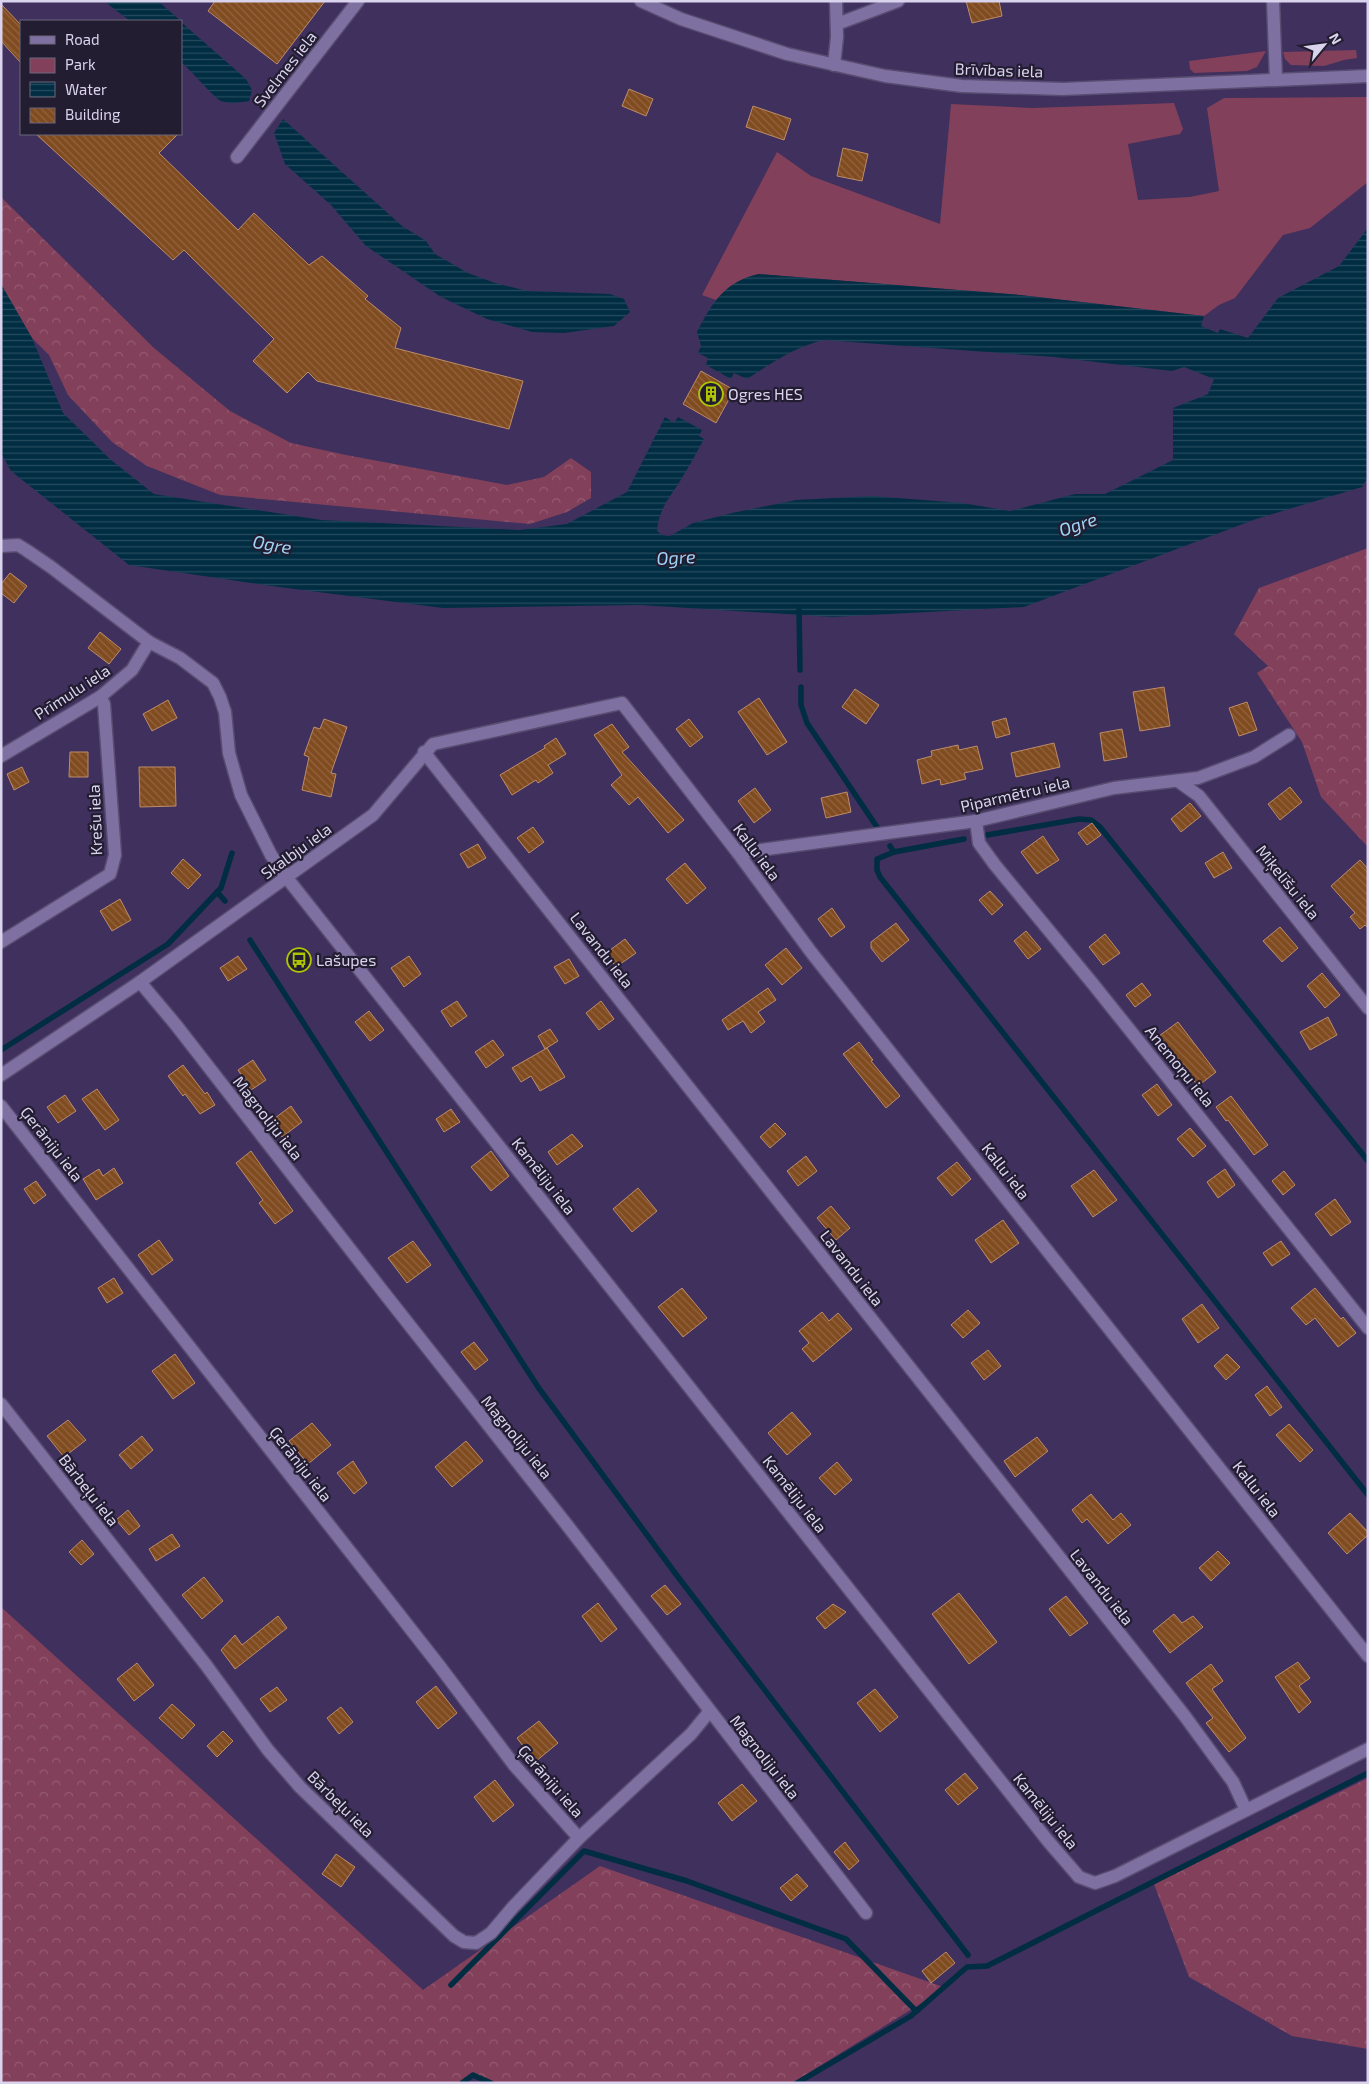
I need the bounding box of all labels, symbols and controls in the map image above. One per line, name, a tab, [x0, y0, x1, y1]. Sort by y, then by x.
legend	[20, 20, 182, 135]
north arrow	[1299, 20, 1349, 70]
street label: Svelmes iela	[249, 27, 320, 110]
text: Road	[65, 30, 100, 48]
text: N	[1326, 30, 1346, 47]
text: Park	[65, 55, 96, 73]
street label: Brīvības iela	[954, 58, 1044, 81]
text: Water	[65, 80, 107, 98]
text: Building	[65, 105, 121, 123]
building icon: Ogres HES	[698, 381, 724, 407]
place label: Ogres HES	[728, 384, 803, 403]
water label: Ogre	[1056, 507, 1100, 541]
water label: Ogre	[251, 530, 294, 558]
water label: Ogre	[656, 545, 696, 569]
street label: Prīmulu iela	[30, 660, 113, 723]
street label: Piparmētru iela	[958, 772, 1071, 815]
street label: Krešu iela	[84, 784, 105, 856]
street label: Skalbju iela	[257, 819, 335, 883]
street label: Kallu iela	[730, 819, 785, 884]
street label: Miķelīšu iela	[1251, 841, 1324, 924]
street label: Lavandu iela	[567, 908, 638, 992]
bus stop icon: Lašupes	[286, 947, 312, 973]
place label: Lašupes	[316, 950, 376, 969]
street label: Anemoņu iela	[1140, 1021, 1219, 1111]
street label: Magnoliju iela	[229, 1072, 307, 1164]
street label: Ģerāniju iela	[16, 1102, 88, 1186]
street label: Kamēliju iela	[508, 1133, 580, 1219]
street label: Kallu iela	[978, 1139, 1034, 1203]
street label: Lavandu iela	[817, 1226, 888, 1310]
street label: Magnoliju iela	[477, 1391, 557, 1483]
street label: Ģerāniju iela	[265, 1422, 337, 1506]
street label: Bārbeļu iela	[54, 1450, 123, 1531]
street label: Kamēliju iela	[759, 1451, 831, 1537]
street label: Kallu iela	[1229, 1457, 1285, 1521]
street label: Lavandu iela	[1067, 1545, 1138, 1629]
street label: Magnoliju iela	[726, 1711, 804, 1803]
street label: Ģerāniju iela	[513, 1741, 588, 1822]
street label: Bārbeļu iela	[303, 1766, 379, 1842]
street label: Kamēliju iela	[1009, 1769, 1083, 1853]

